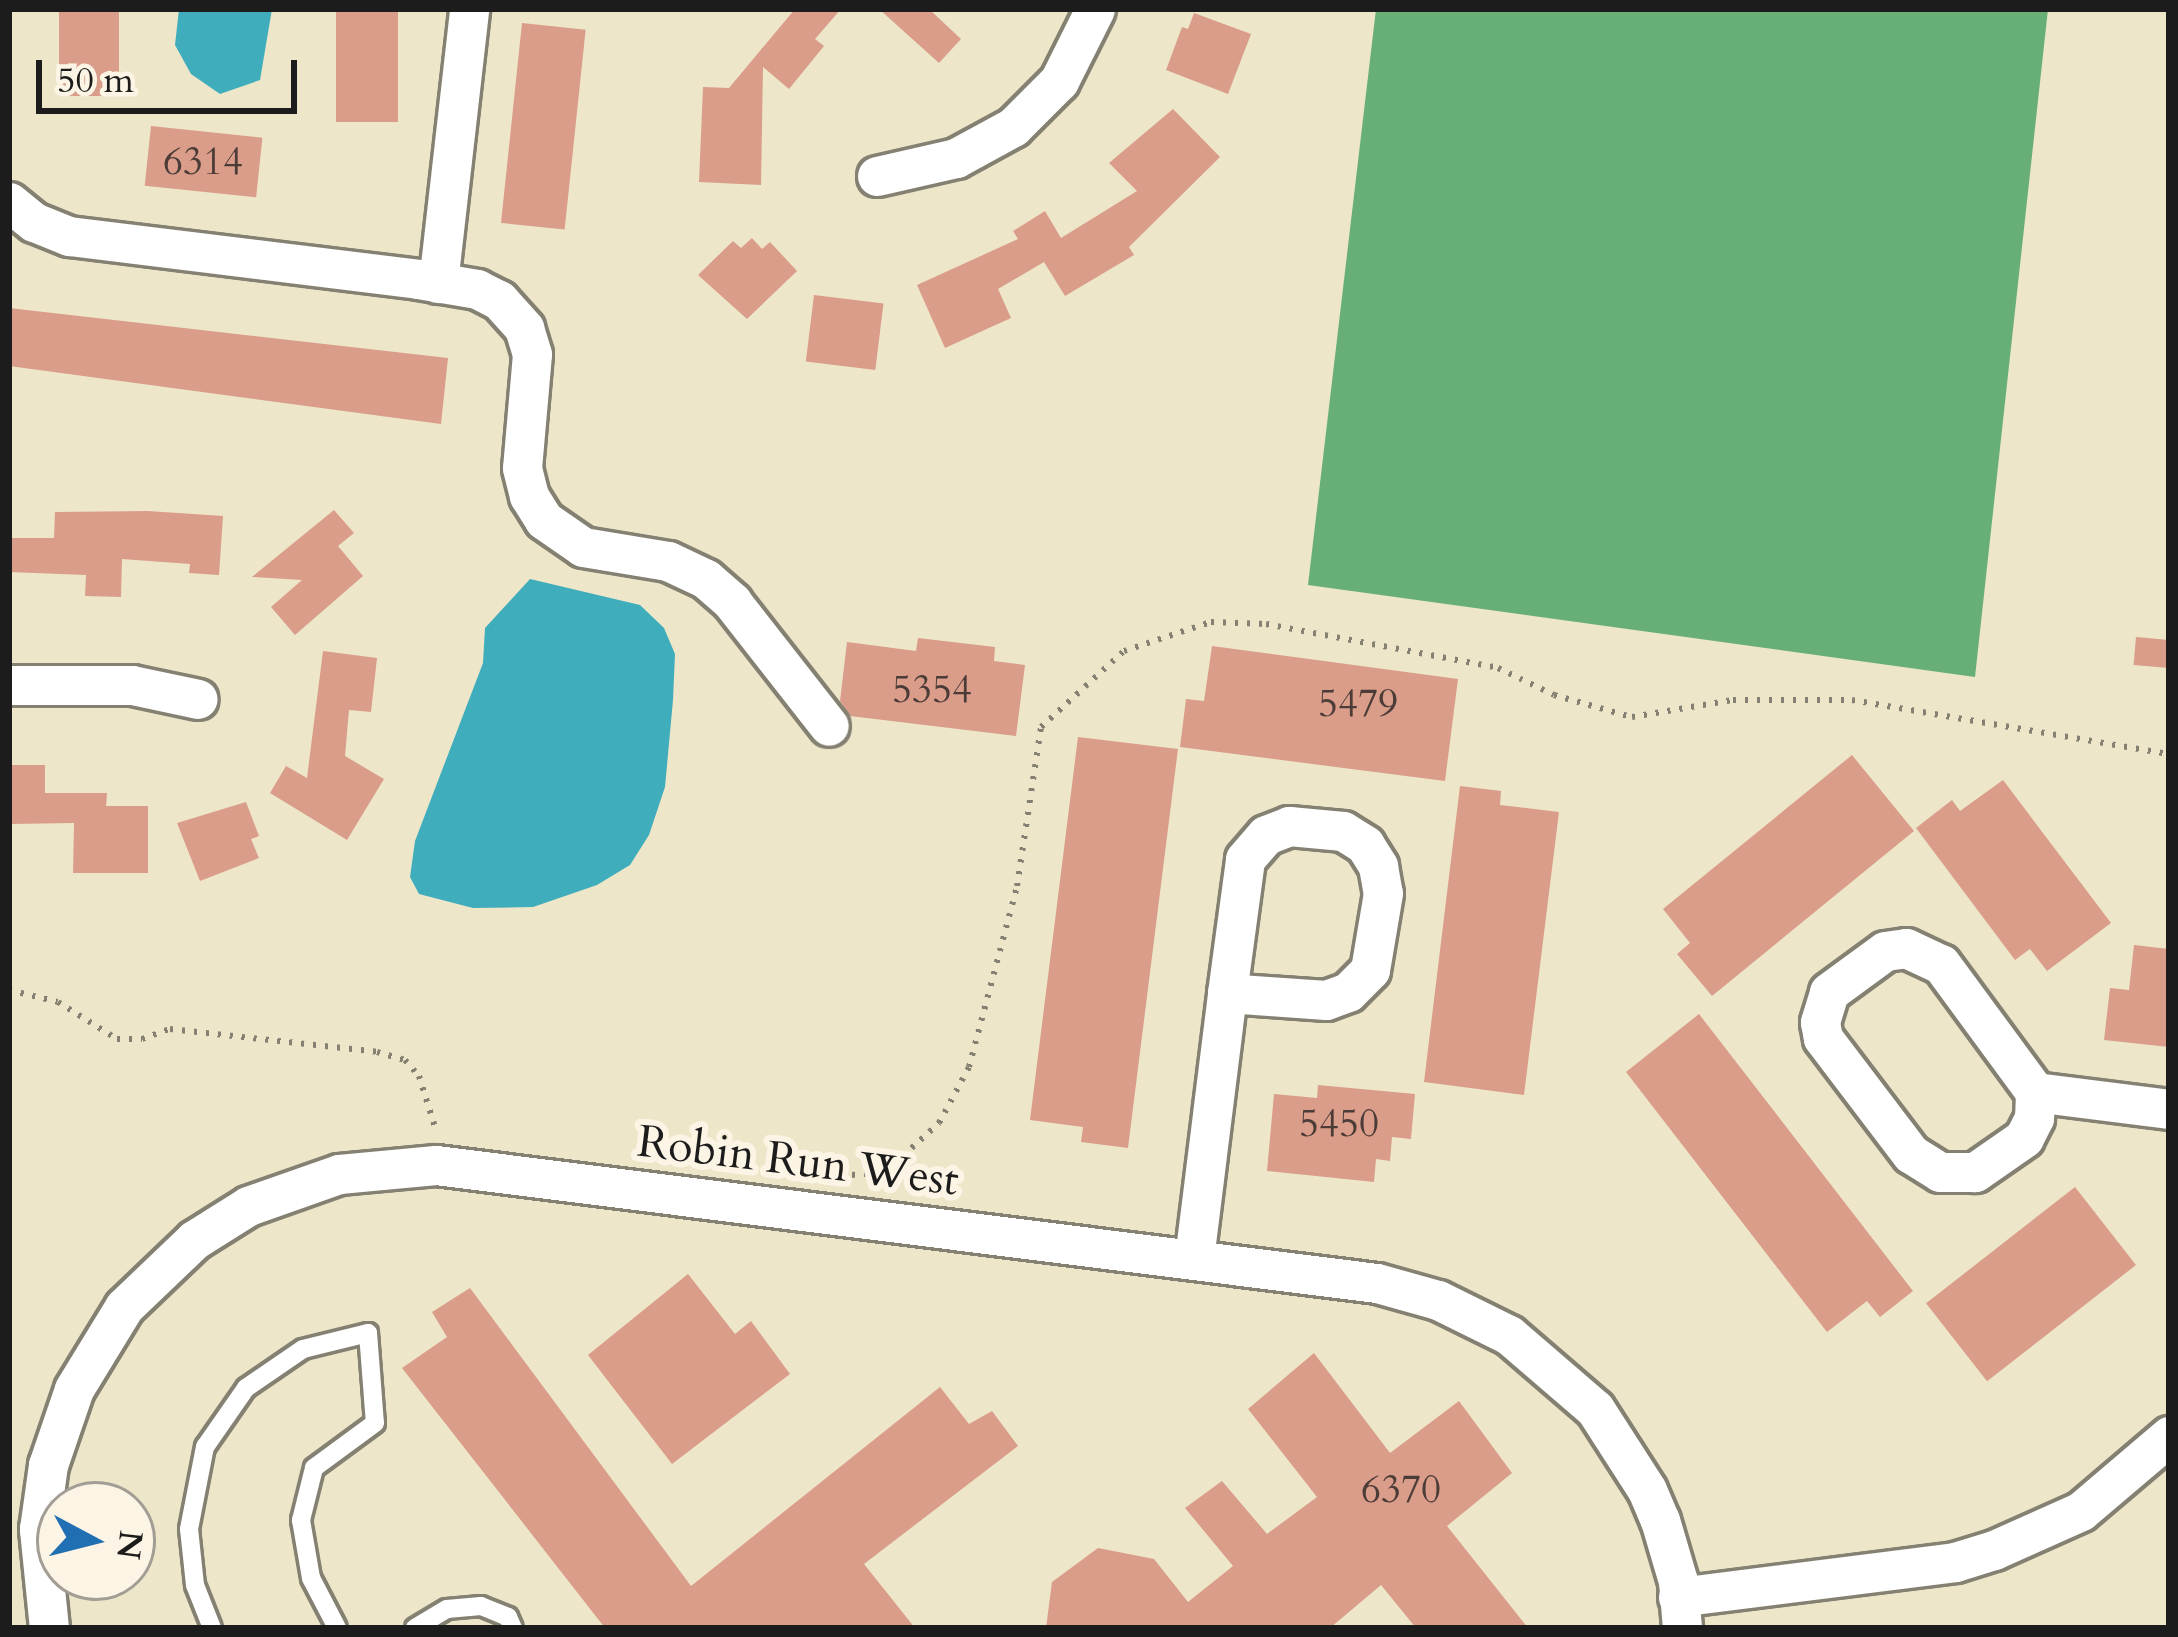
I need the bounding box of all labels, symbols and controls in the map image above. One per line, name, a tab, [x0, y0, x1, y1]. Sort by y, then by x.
scale bar	[42, 36, 303, 110]
text: 50 m	[57, 56, 134, 105]
house number: 6314	[163, 139, 243, 185]
house number: 5354	[892, 667, 972, 713]
house number: 5479	[1318, 681, 1398, 727]
house number: 5450	[1299, 1101, 1379, 1147]
street label: Robin Run West	[634, 1115, 962, 1207]
house number: 6370	[1361, 1467, 1441, 1513]
north arrow	[36, 1481, 156, 1601]
text: N	[105, 1528, 153, 1562]

